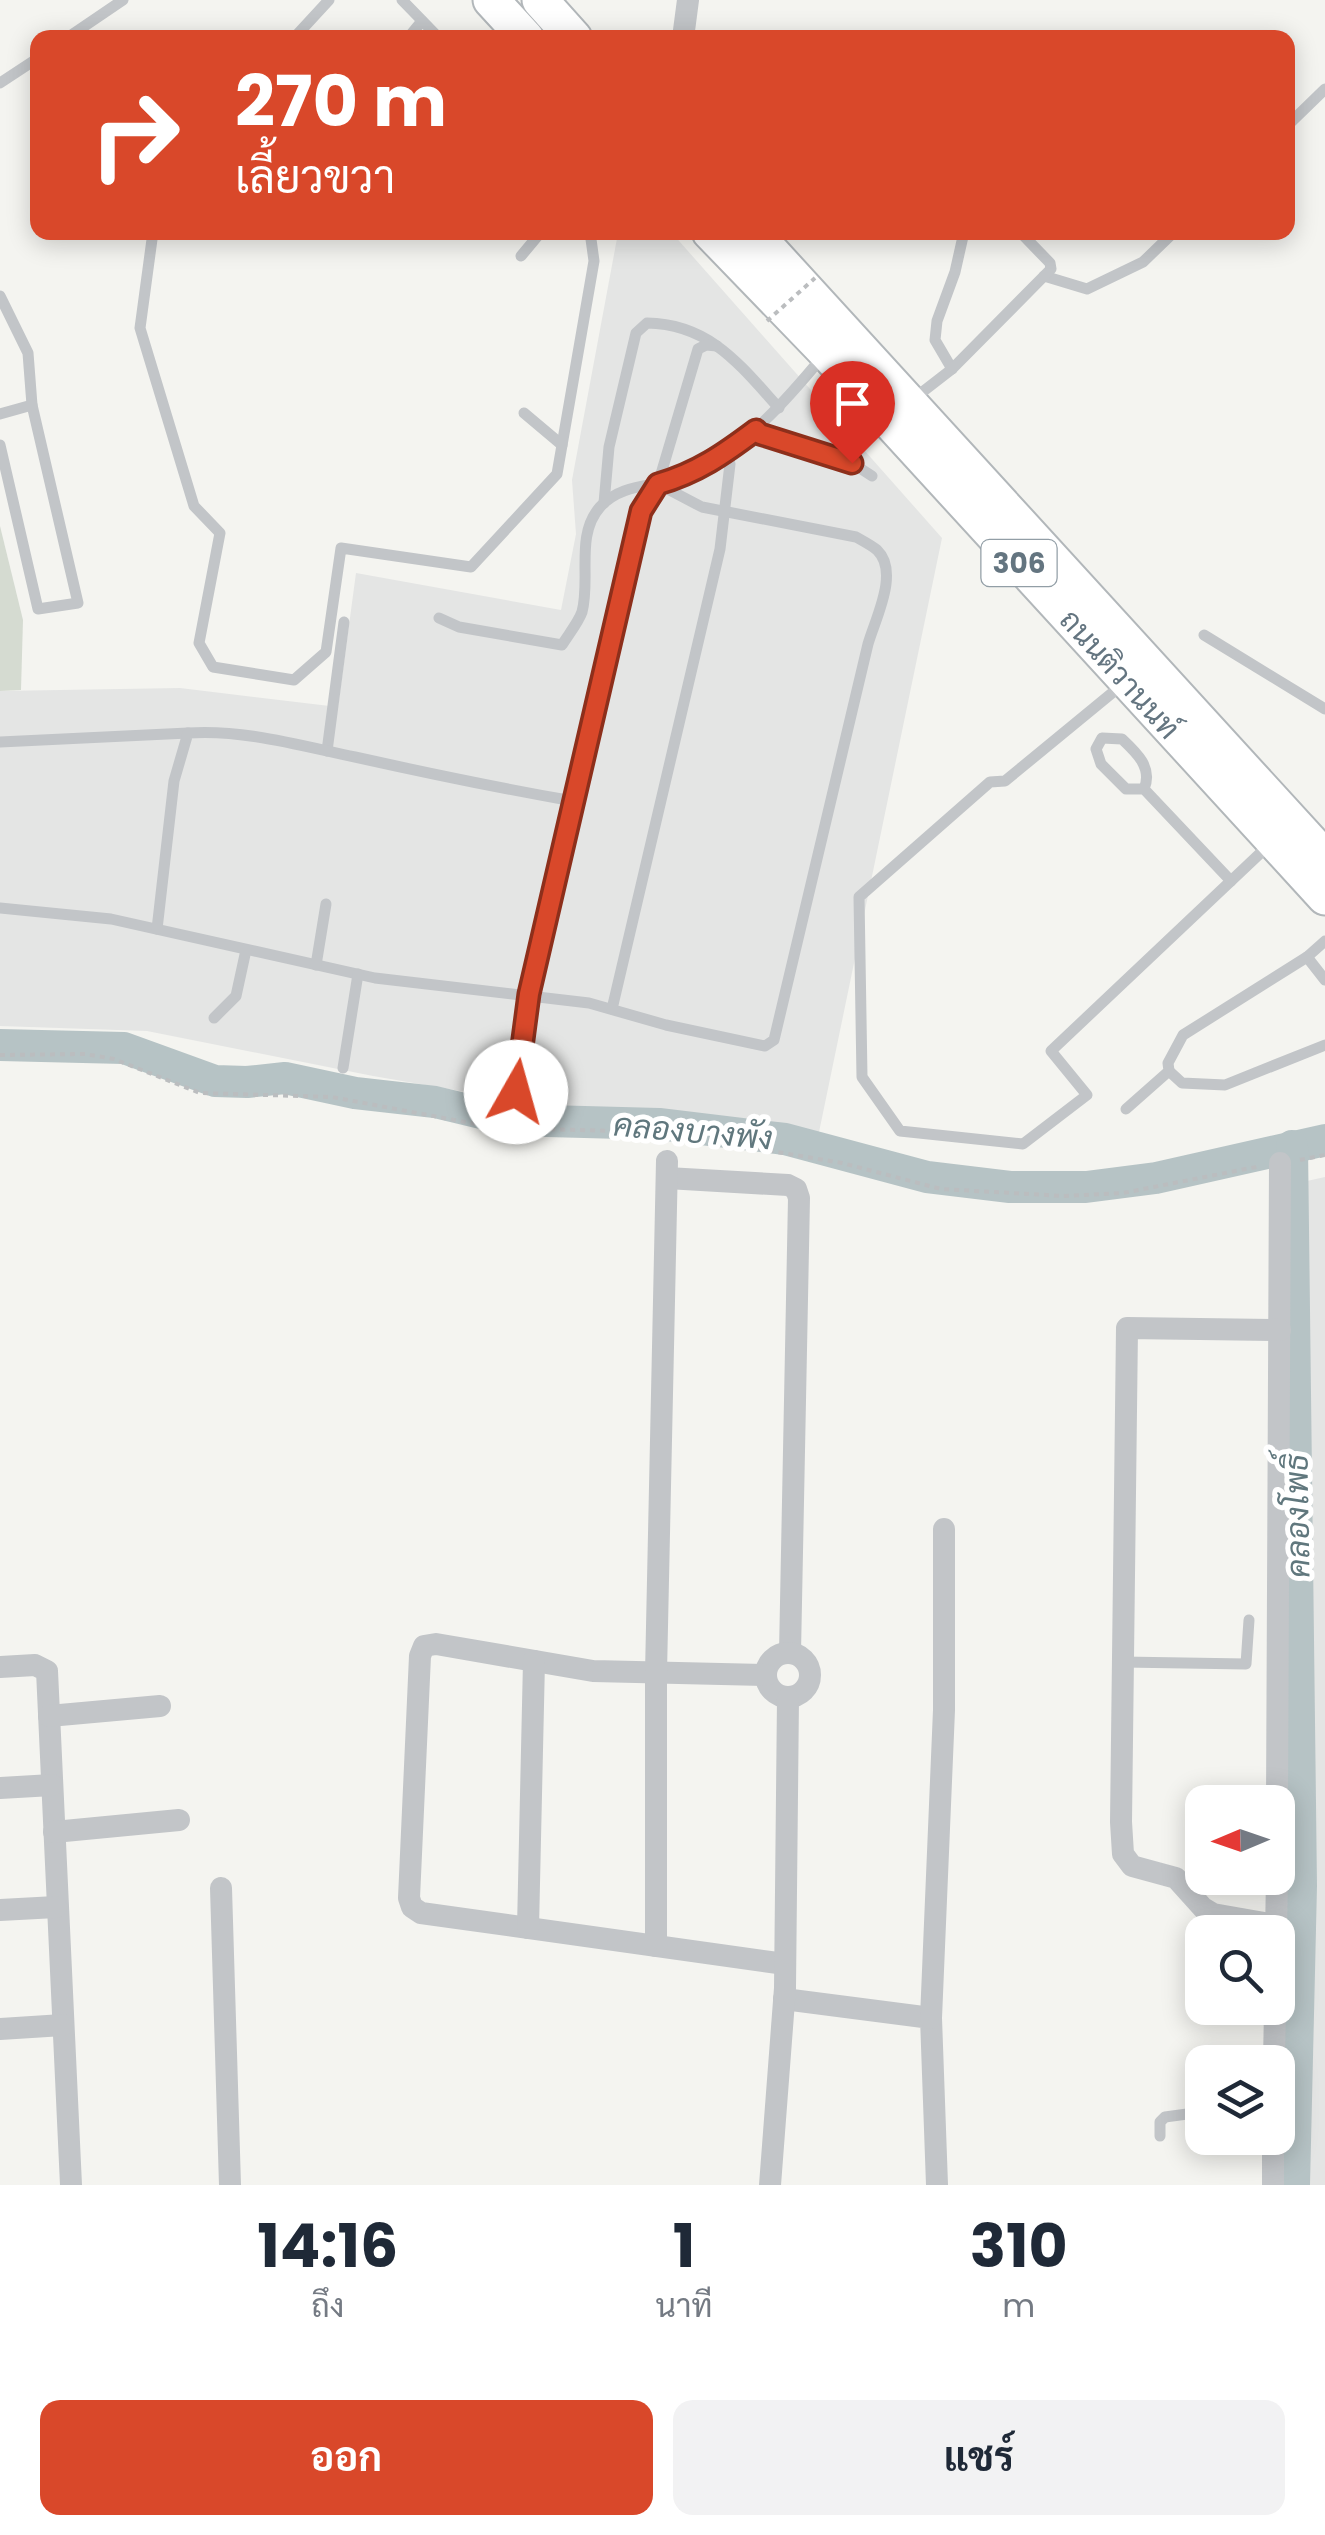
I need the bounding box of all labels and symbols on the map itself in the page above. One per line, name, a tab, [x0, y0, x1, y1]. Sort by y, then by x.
pin	[810, 361, 895, 464]
road number: 306	[982, 540, 1056, 586]
street label: ถนนติวานนท์	[1050, 600, 1190, 748]
position arrow	[464, 1040, 568, 1144]
water label: คลองบางพัง	[612, 1102, 774, 1160]
water label: คลองโพธิ์	[1269, 1448, 1321, 1578]
north arrow	[1185, 1785, 1295, 1895]

